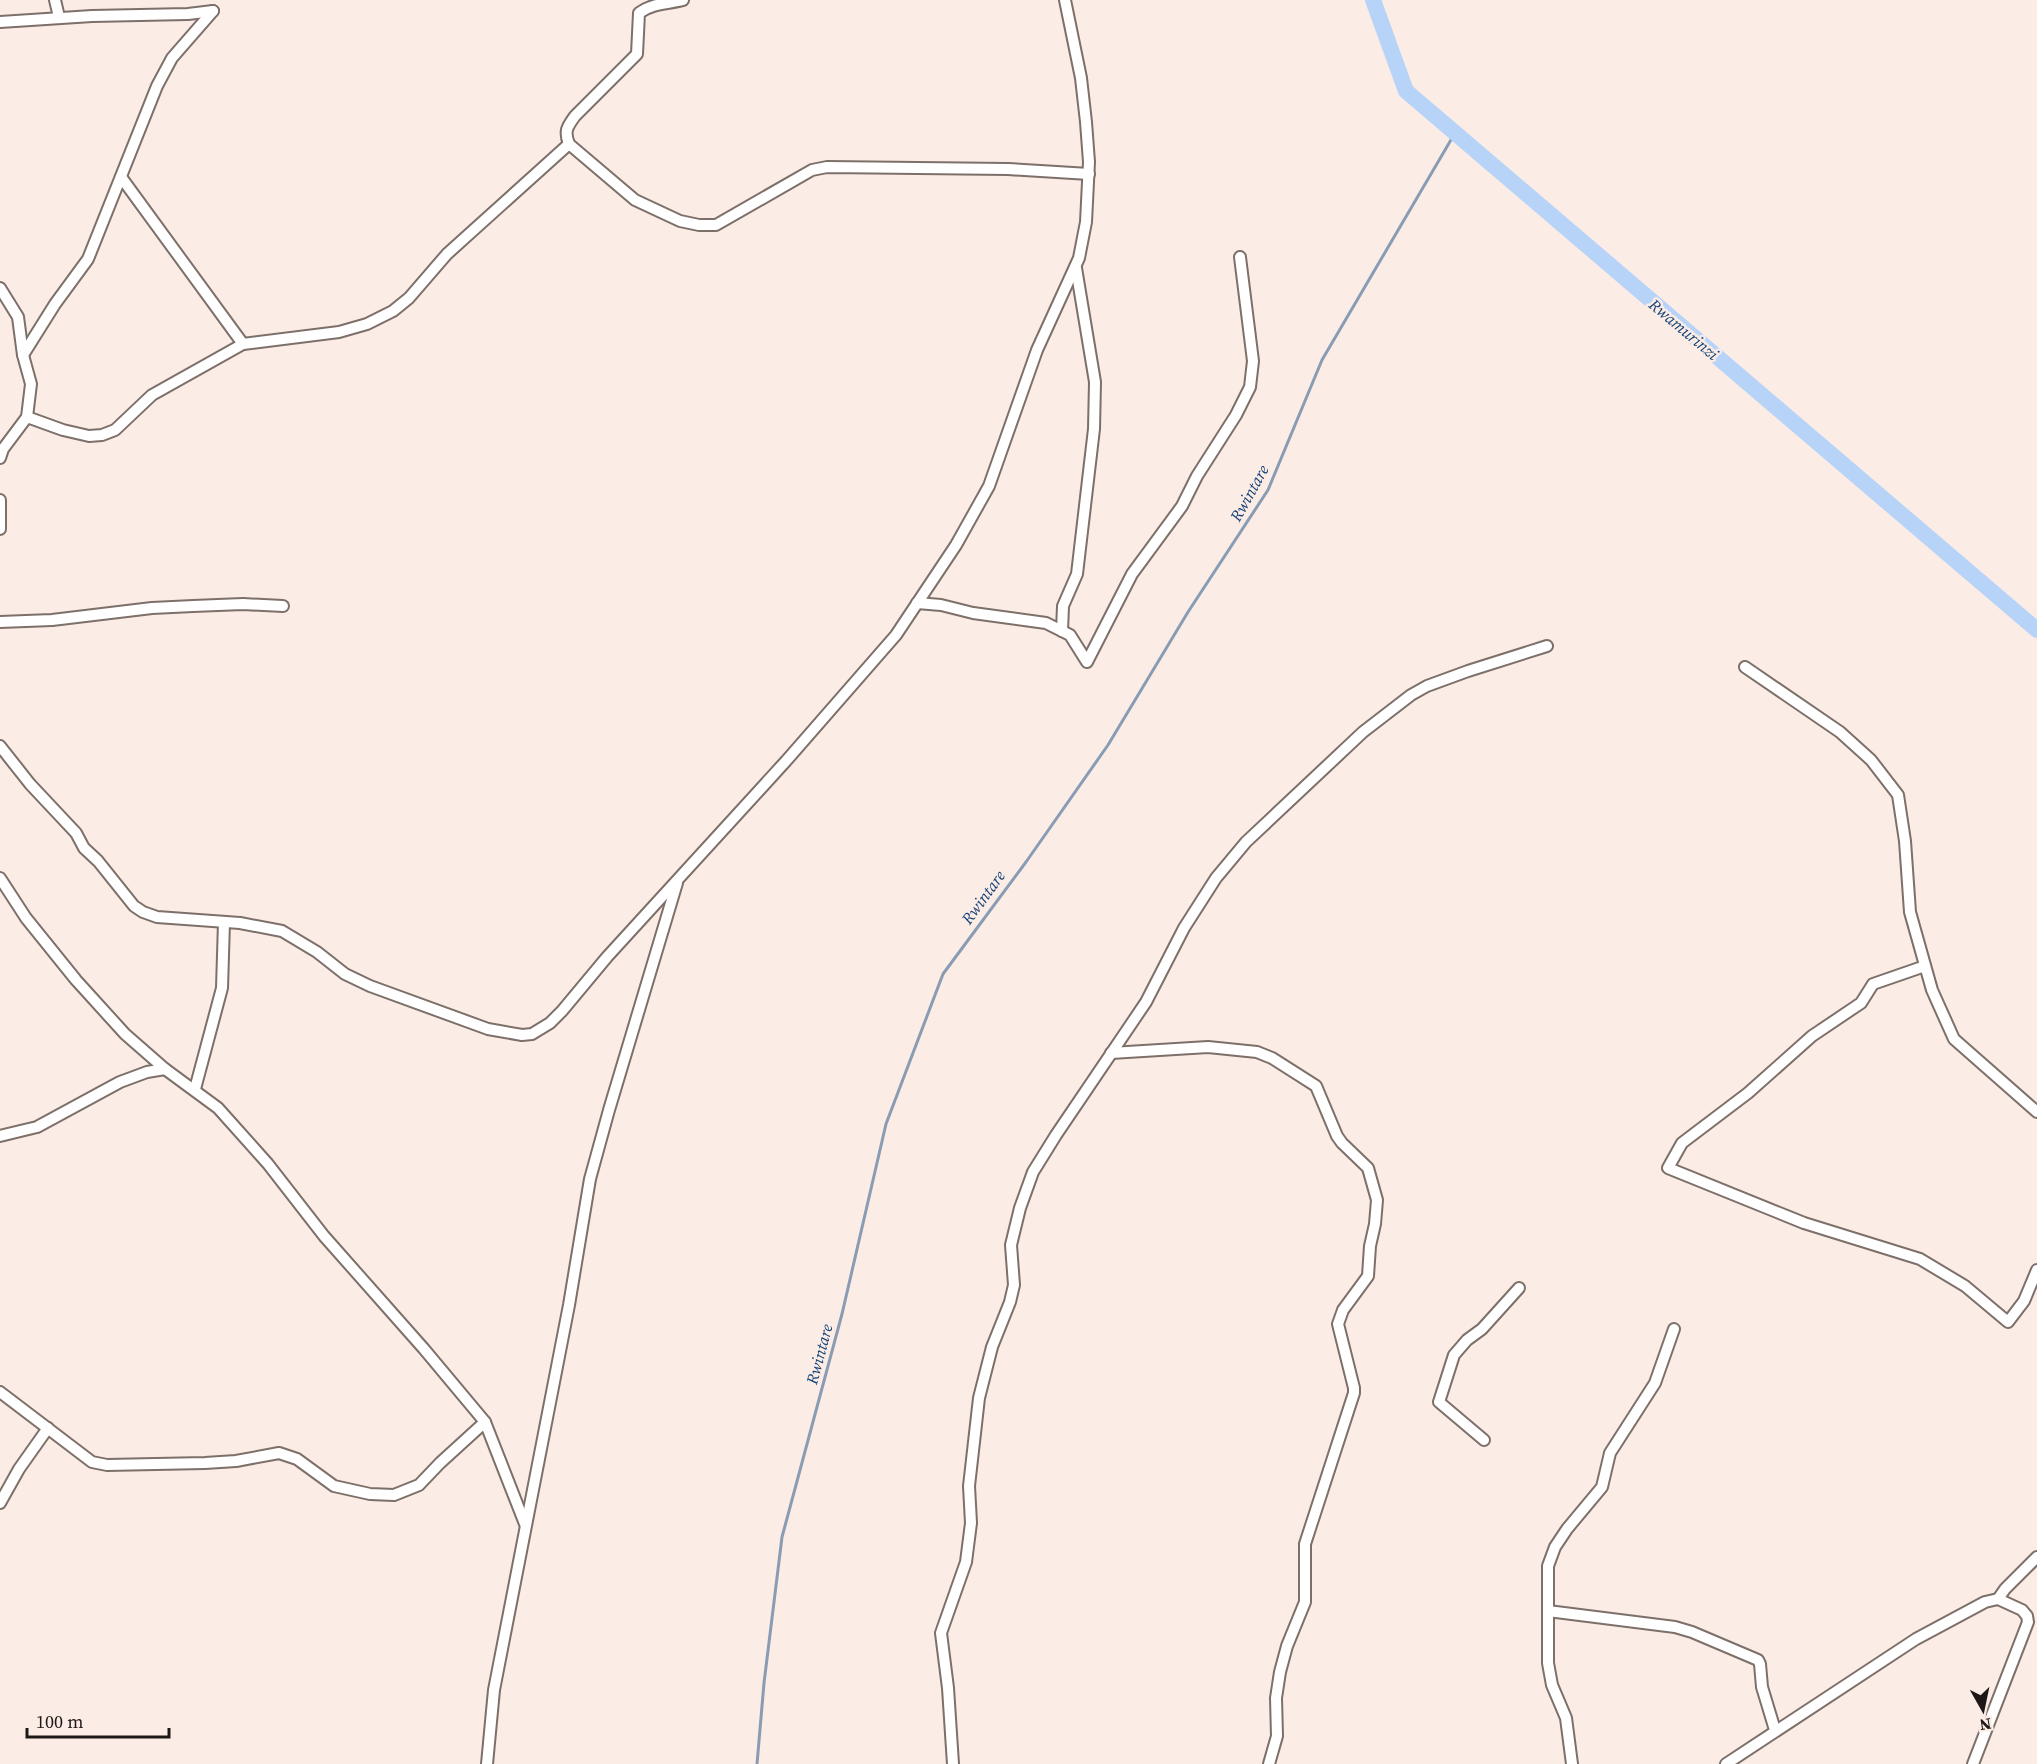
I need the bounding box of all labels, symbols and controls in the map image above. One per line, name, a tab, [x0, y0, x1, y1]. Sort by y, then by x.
water label: Rwamurinzi	[1644, 293, 1724, 365]
water label: Rwintare	[1224, 460, 1274, 526]
water label: Rwintare	[955, 865, 1010, 929]
water label: Rwintare	[800, 1321, 838, 1388]
north arrow	[1953, 1680, 2013, 1740]
scale bar	[27, 1701, 170, 1739]
text: 100 m	[36, 1709, 83, 1734]
text: N	[1978, 1713, 1993, 1737]

